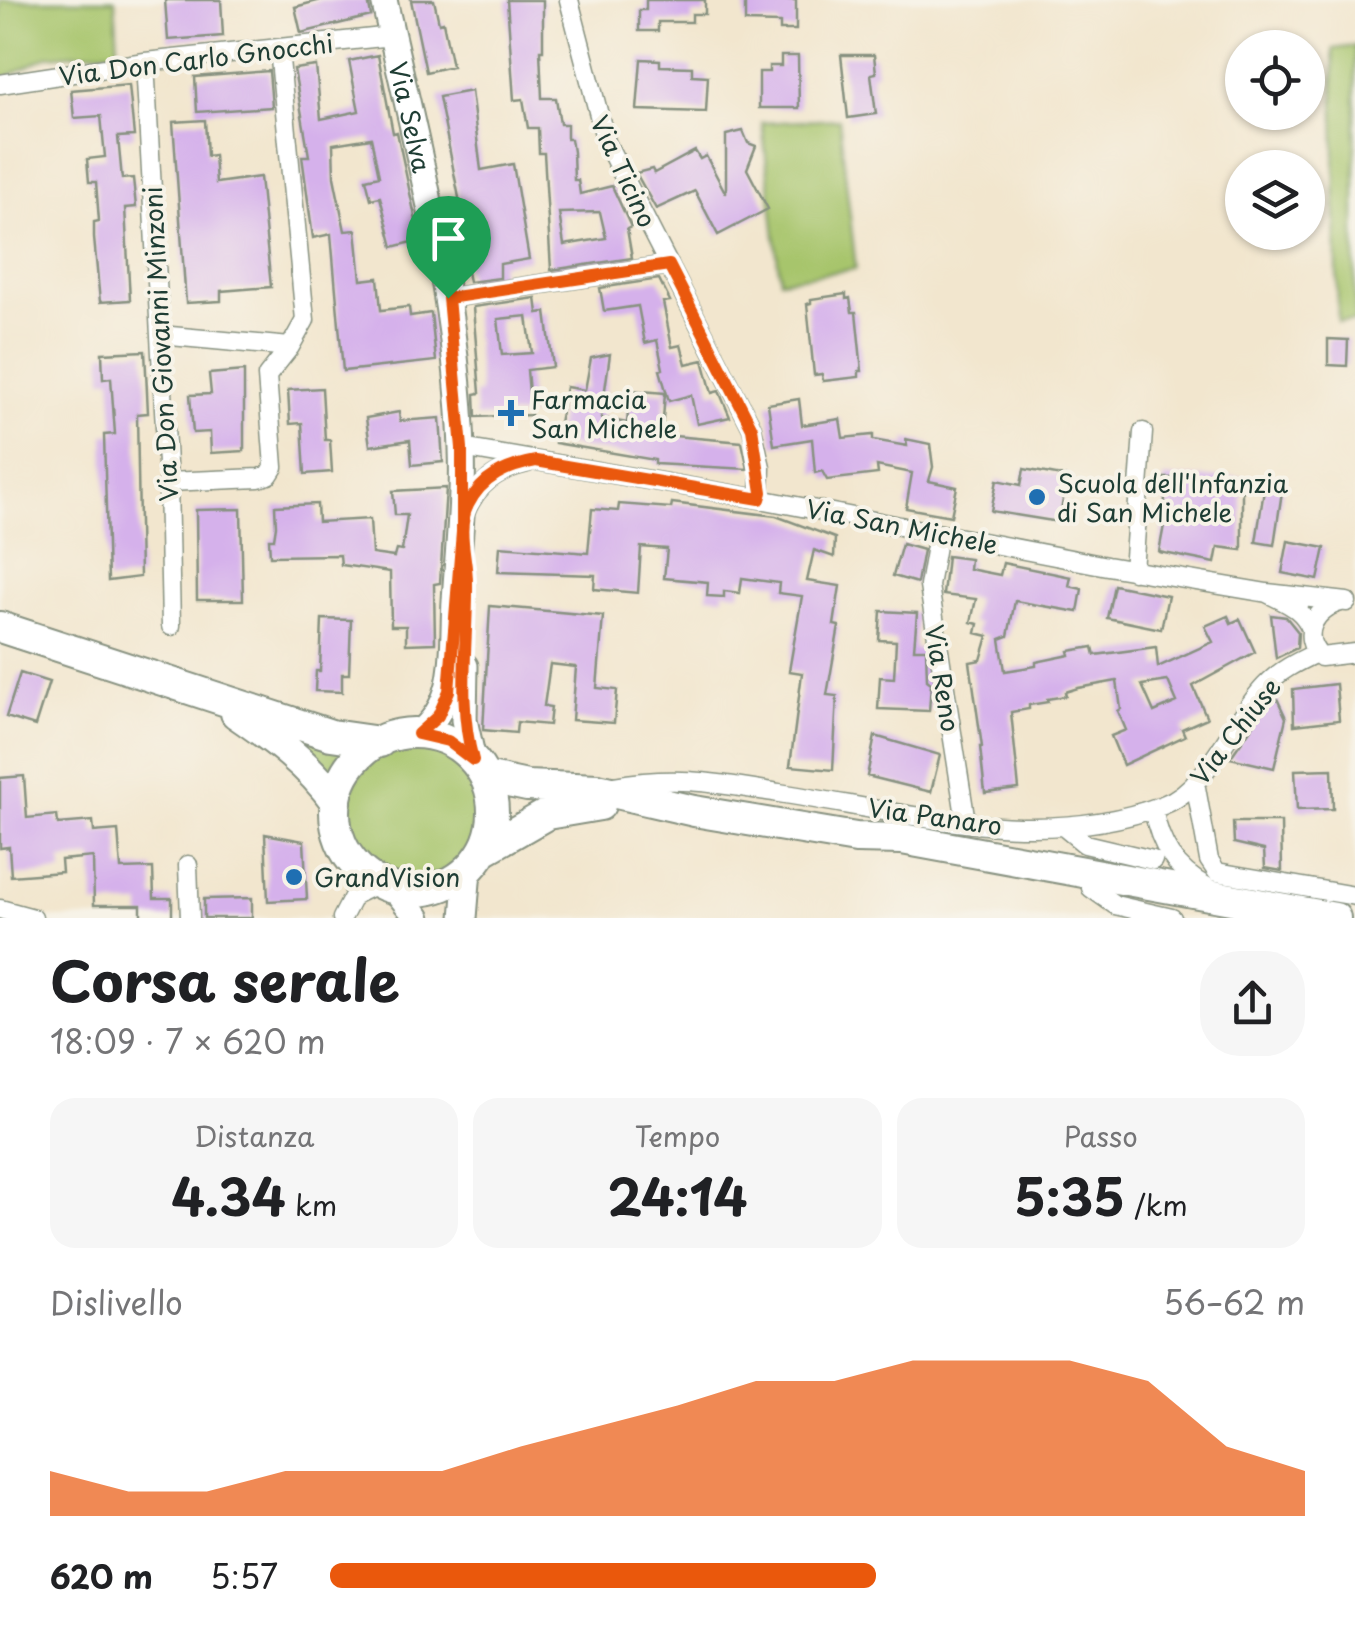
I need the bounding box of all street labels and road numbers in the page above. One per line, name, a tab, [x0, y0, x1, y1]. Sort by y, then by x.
street label: Via Don Carlo Gnocchi	[57, 23, 335, 95]
street label: Via Selva	[380, 58, 442, 176]
street label: Via Ticino	[581, 109, 667, 233]
street label: Via Don Giovanni Minzoni	[133, 185, 187, 503]
street label: Via San Michele	[803, 489, 1001, 563]
street label: Via Reno	[916, 622, 970, 734]
street label: Via Chiuse	[1181, 669, 1289, 793]
street label: Via Panaro	[865, 788, 1005, 844]

